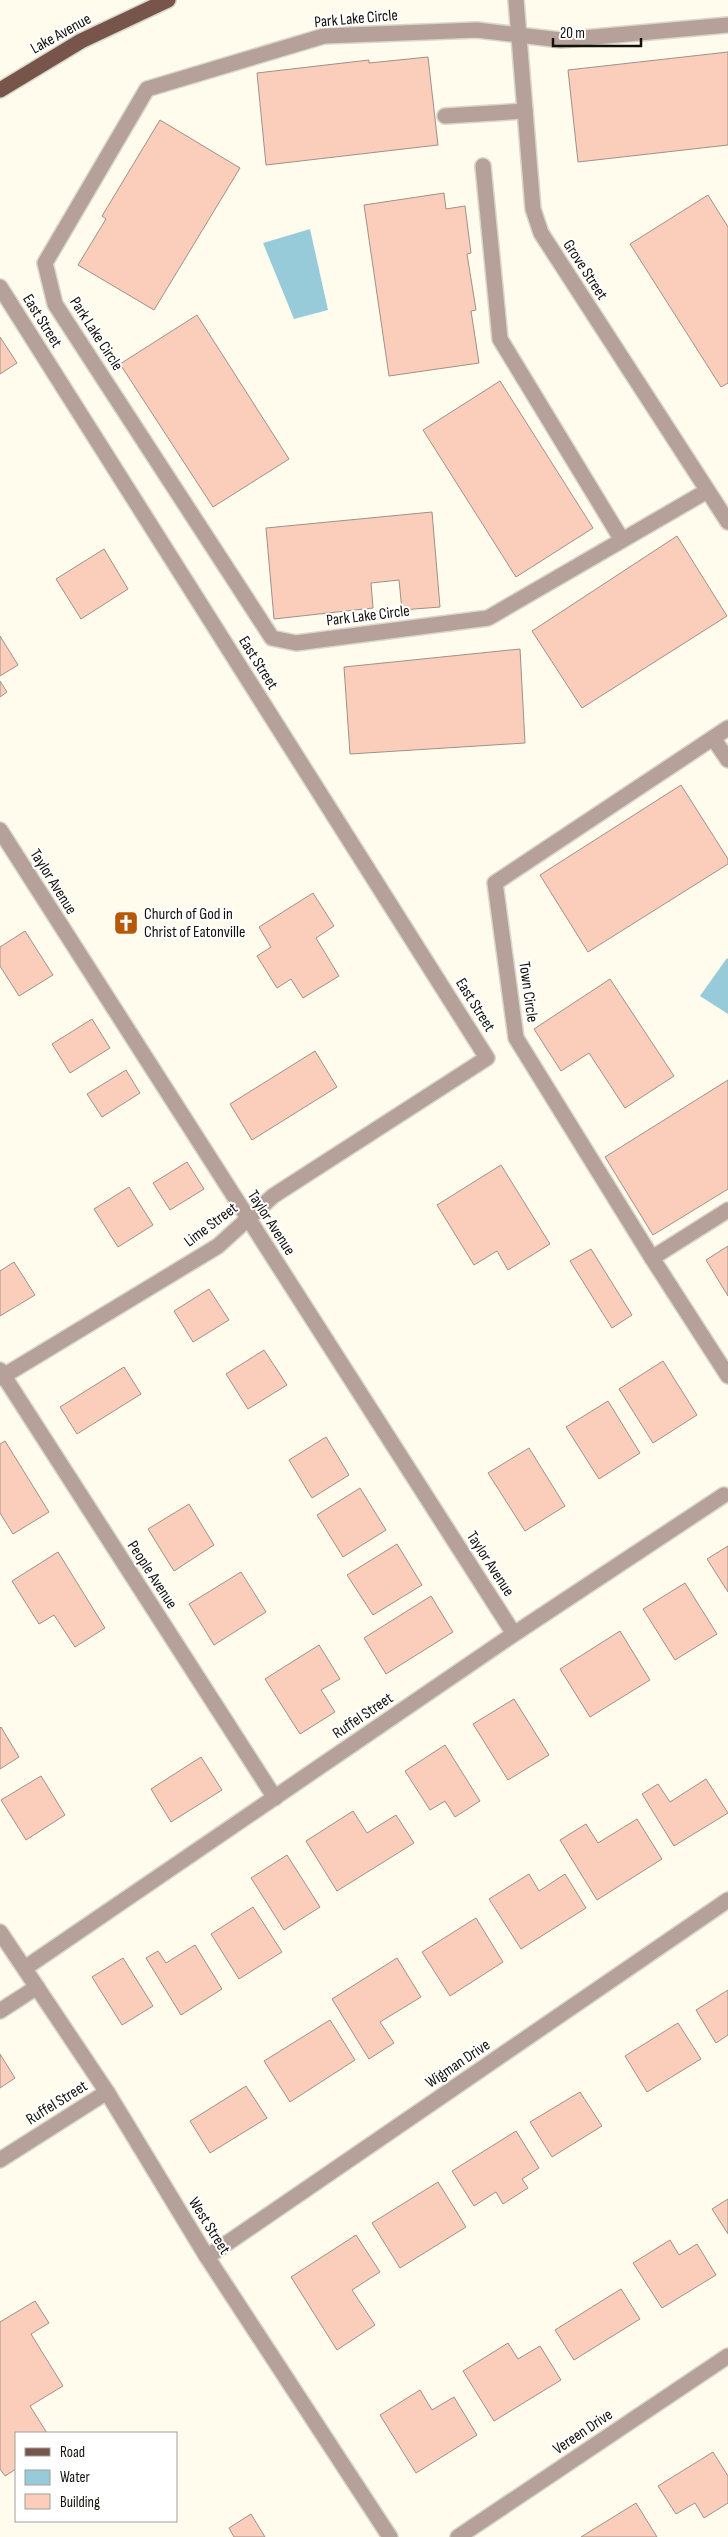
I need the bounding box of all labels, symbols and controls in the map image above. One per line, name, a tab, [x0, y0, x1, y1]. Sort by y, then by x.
street label: Park Lake Circle	[313, 6, 399, 32]
street label: Lake Avenue	[28, 10, 94, 58]
scale bar	[553, 15, 640, 47]
text: 20 m	[560, 24, 585, 43]
street label: Grove Street	[559, 236, 611, 304]
street label: East Street	[18, 291, 66, 351]
street label: Park Lake Circle	[65, 294, 127, 374]
street label: Park Lake Circle	[325, 601, 411, 631]
street label: East Street	[234, 633, 282, 693]
street label: Taylor Avenue	[25, 846, 81, 918]
place label: Church of God in Christ of Eatonville	[144, 905, 245, 942]
church icon: Church of God in Christ of Eatonville	[113, 910, 139, 936]
street label: Town Circle	[514, 960, 542, 1024]
street label: East Street	[451, 975, 499, 1035]
street label: Taylor Avenue	[243, 1187, 299, 1259]
street label: Lime Street	[181, 1199, 242, 1251]
street label: Taylor Avenue	[462, 1528, 518, 1600]
street label: People Avenue	[123, 1537, 181, 1613]
street label: Ruffel Street	[329, 1689, 397, 1743]
street label: Wigman Drive	[422, 2036, 494, 2092]
street label: Ruffel Street	[23, 2077, 91, 2129]
street label: West Street	[184, 2194, 234, 2258]
street label: Vereen Drive	[550, 2405, 616, 2459]
legend	[15, 2432, 178, 2522]
text: Road	[60, 2443, 85, 2462]
text: Water	[60, 2468, 91, 2487]
text: Building	[60, 2493, 100, 2512]

